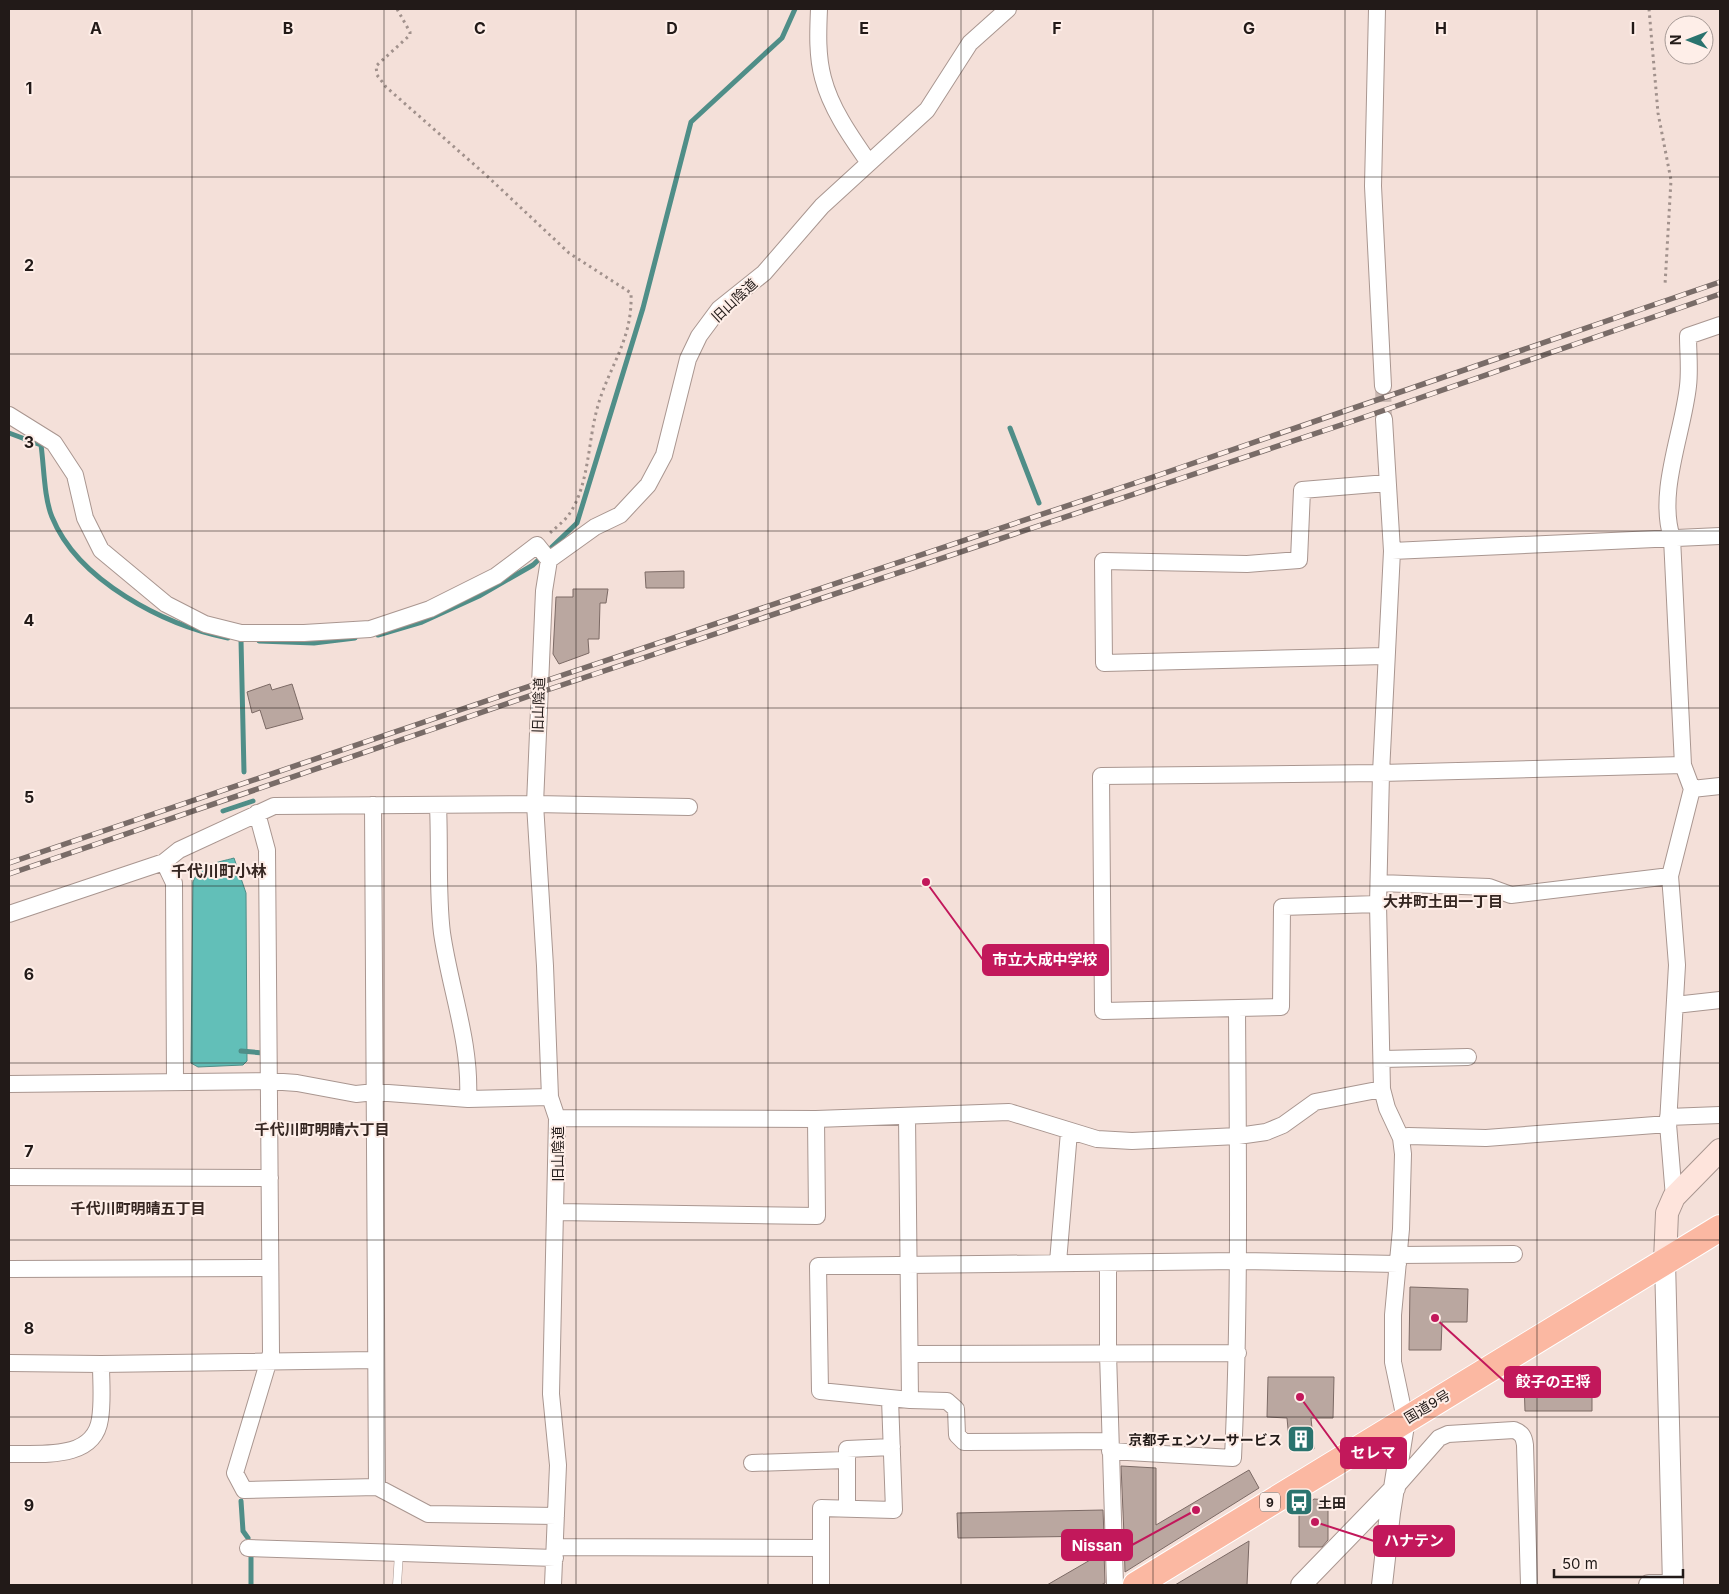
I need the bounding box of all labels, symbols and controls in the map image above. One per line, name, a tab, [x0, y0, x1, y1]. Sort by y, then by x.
north arrow	[1664, 15, 1714, 65]
text: A	[90, 18, 102, 38]
text: B	[283, 18, 293, 38]
text: C	[474, 18, 486, 38]
text: D	[666, 18, 678, 38]
text: E	[859, 18, 869, 38]
text: F	[1052, 18, 1062, 38]
text: G	[1243, 18, 1255, 38]
text: H	[1435, 18, 1447, 38]
text: I	[1631, 18, 1635, 38]
text: N	[1667, 35, 1684, 45]
text: 1	[26, 78, 32, 98]
text: 2	[24, 255, 34, 275]
street label: 旧山陰道	[708, 275, 760, 325]
text: 3	[24, 432, 34, 452]
text: 4	[24, 610, 35, 630]
street label: 旧山陰道	[529, 677, 547, 733]
text: 5	[24, 787, 34, 807]
district label: 千代川町小林	[171, 861, 267, 881]
district label: 大井町土田一丁目	[1383, 892, 1503, 911]
callout: 市立大成中学校	[983, 945, 1108, 975]
text: 市立大成中学校	[992, 950, 1098, 969]
text: 6	[24, 964, 34, 984]
district label: 千代川町明晴六丁目	[254, 1120, 390, 1139]
street label: 旧山陰道	[549, 1126, 566, 1182]
text: 7	[24, 1141, 34, 1161]
district label: 千代川町明晴五丁目	[70, 1199, 206, 1218]
text: 8	[24, 1318, 34, 1338]
callout: 餃子の王将	[1505, 1367, 1600, 1397]
text: 餃子の王将	[1515, 1372, 1591, 1391]
street label: 国道9号	[1401, 1386, 1453, 1426]
building icon: 京都チェンソーサービス	[1286, 1424, 1316, 1454]
place label: 京都チェンソーサービス	[1128, 1431, 1282, 1448]
callout: セレマ	[1341, 1438, 1406, 1468]
text: セレマ	[1350, 1443, 1396, 1462]
bus stop icon: 土田	[1284, 1487, 1314, 1517]
road number: 9	[1260, 1492, 1280, 1511]
place label: 土田	[1318, 1494, 1346, 1511]
text: 9	[24, 1495, 34, 1515]
callout: ハナテン	[1374, 1526, 1454, 1556]
callout: Nissan	[1062, 1530, 1132, 1560]
text: ハナテン	[1384, 1531, 1444, 1550]
text: Nissan	[1072, 1536, 1122, 1555]
scale bar	[1554, 1546, 1683, 1578]
text: 50 m	[1562, 1554, 1598, 1573]

